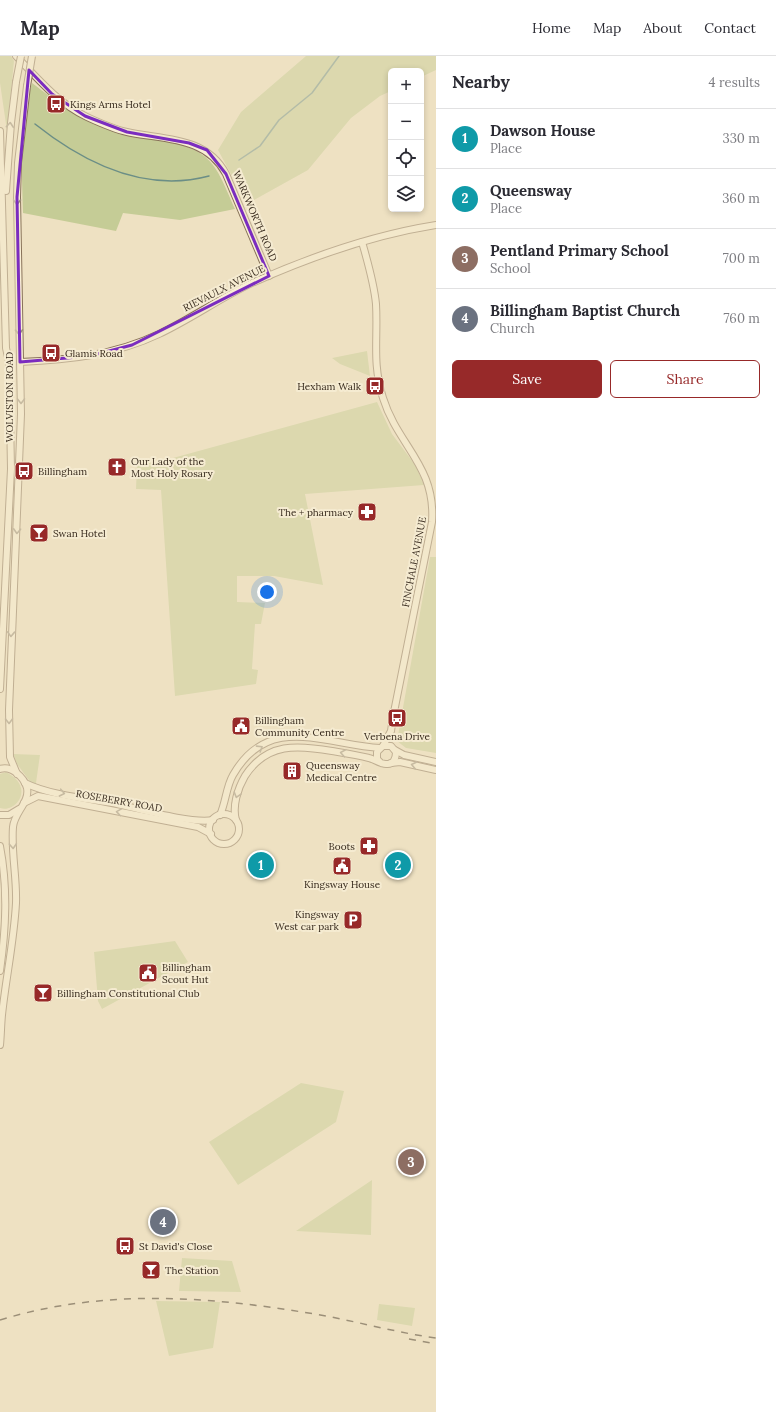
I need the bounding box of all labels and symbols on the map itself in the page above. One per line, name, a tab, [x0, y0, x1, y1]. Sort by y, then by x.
bus stop icon: Kings Arms Hotel	[45, 93, 67, 115]
place label: Kings Arms Hotel	[70, 98, 151, 111]
one-way arrow	[6, 122, 15, 128]
street label: WARKWORTH ROAD	[230, 169, 280, 263]
one-way arrow	[13, 199, 21, 205]
street label: RIEVAULX AVENUE	[181, 262, 267, 314]
one-way arrow	[15, 329, 23, 335]
bus stop icon: Glamis Road	[40, 342, 62, 364]
place label: Glamis Road	[65, 347, 123, 360]
street label: WOLVISTON ROAD	[3, 352, 16, 442]
bus stop icon: Hexham Walk	[364, 375, 386, 397]
place label: Hexham Walk	[297, 380, 362, 393]
one-way arrow	[17, 398, 25, 404]
place label: Our Lady of the Most Holy Rosary	[131, 455, 213, 480]
church icon: Our Lady of the Most Holy Rosary	[106, 456, 128, 478]
bus stop icon: Billingham	[13, 460, 35, 482]
place label: Billingham	[38, 465, 87, 478]
pharmacy icon: The + pharmacy	[356, 501, 378, 523]
place label: The + pharmacy	[279, 506, 354, 519]
street label: FINCHALE AVENUE	[399, 516, 429, 608]
bar icon: Swan Hotel	[28, 522, 50, 544]
place label: Swan Hotel	[53, 527, 106, 540]
one-way arrow	[13, 528, 21, 534]
your location	[257, 582, 277, 602]
one-way arrow	[6, 631, 15, 637]
bus stop icon: Verbena Drive	[386, 707, 408, 729]
place label: Billingham Community Centre	[255, 714, 345, 739]
public building icon: Billingham Community Centre	[230, 715, 252, 737]
one-way arrow	[5, 718, 13, 724]
place label: Verbena Drive	[363, 730, 431, 743]
one-way arrow	[256, 745, 263, 753]
one-way arrow	[340, 749, 346, 758]
place label: Queensway Medical Centre	[306, 759, 378, 784]
building icon: Queensway Medical Centre	[281, 760, 303, 782]
one-way arrow	[410, 762, 417, 770]
street label: ROSEBERRY ROAD	[75, 787, 163, 815]
one-way arrow	[59, 789, 65, 797]
one-way arrow	[233, 792, 242, 799]
one-way arrow	[116, 808, 123, 817]
pharmacy icon: Boots	[358, 835, 380, 857]
place label: Boots	[329, 840, 355, 853]
one-way arrow	[9, 843, 18, 849]
pin: 1	[248, 850, 274, 880]
pin: 2	[385, 850, 411, 880]
public building icon: Kingsway House	[331, 855, 353, 877]
place label: Kingsway House	[304, 878, 381, 891]
place label: Kingsway West car park	[275, 908, 340, 933]
parking icon: Kingsway West car park	[342, 909, 364, 931]
place label: Billingham Scout Hut	[162, 961, 211, 986]
public building icon: Billingham Scout Hut	[137, 962, 159, 984]
bar icon: Billingham Constitutional Club	[32, 982, 54, 1004]
place label: Billingham Constitutional Club	[57, 987, 200, 1000]
pin: 3	[398, 1147, 424, 1177]
pin: 4	[150, 1207, 176, 1237]
bus stop icon: St David's Close	[114, 1235, 136, 1257]
place label: St David's Close	[139, 1240, 213, 1253]
bar icon: The Station	[140, 1259, 162, 1281]
place label: The Station	[165, 1264, 219, 1277]

